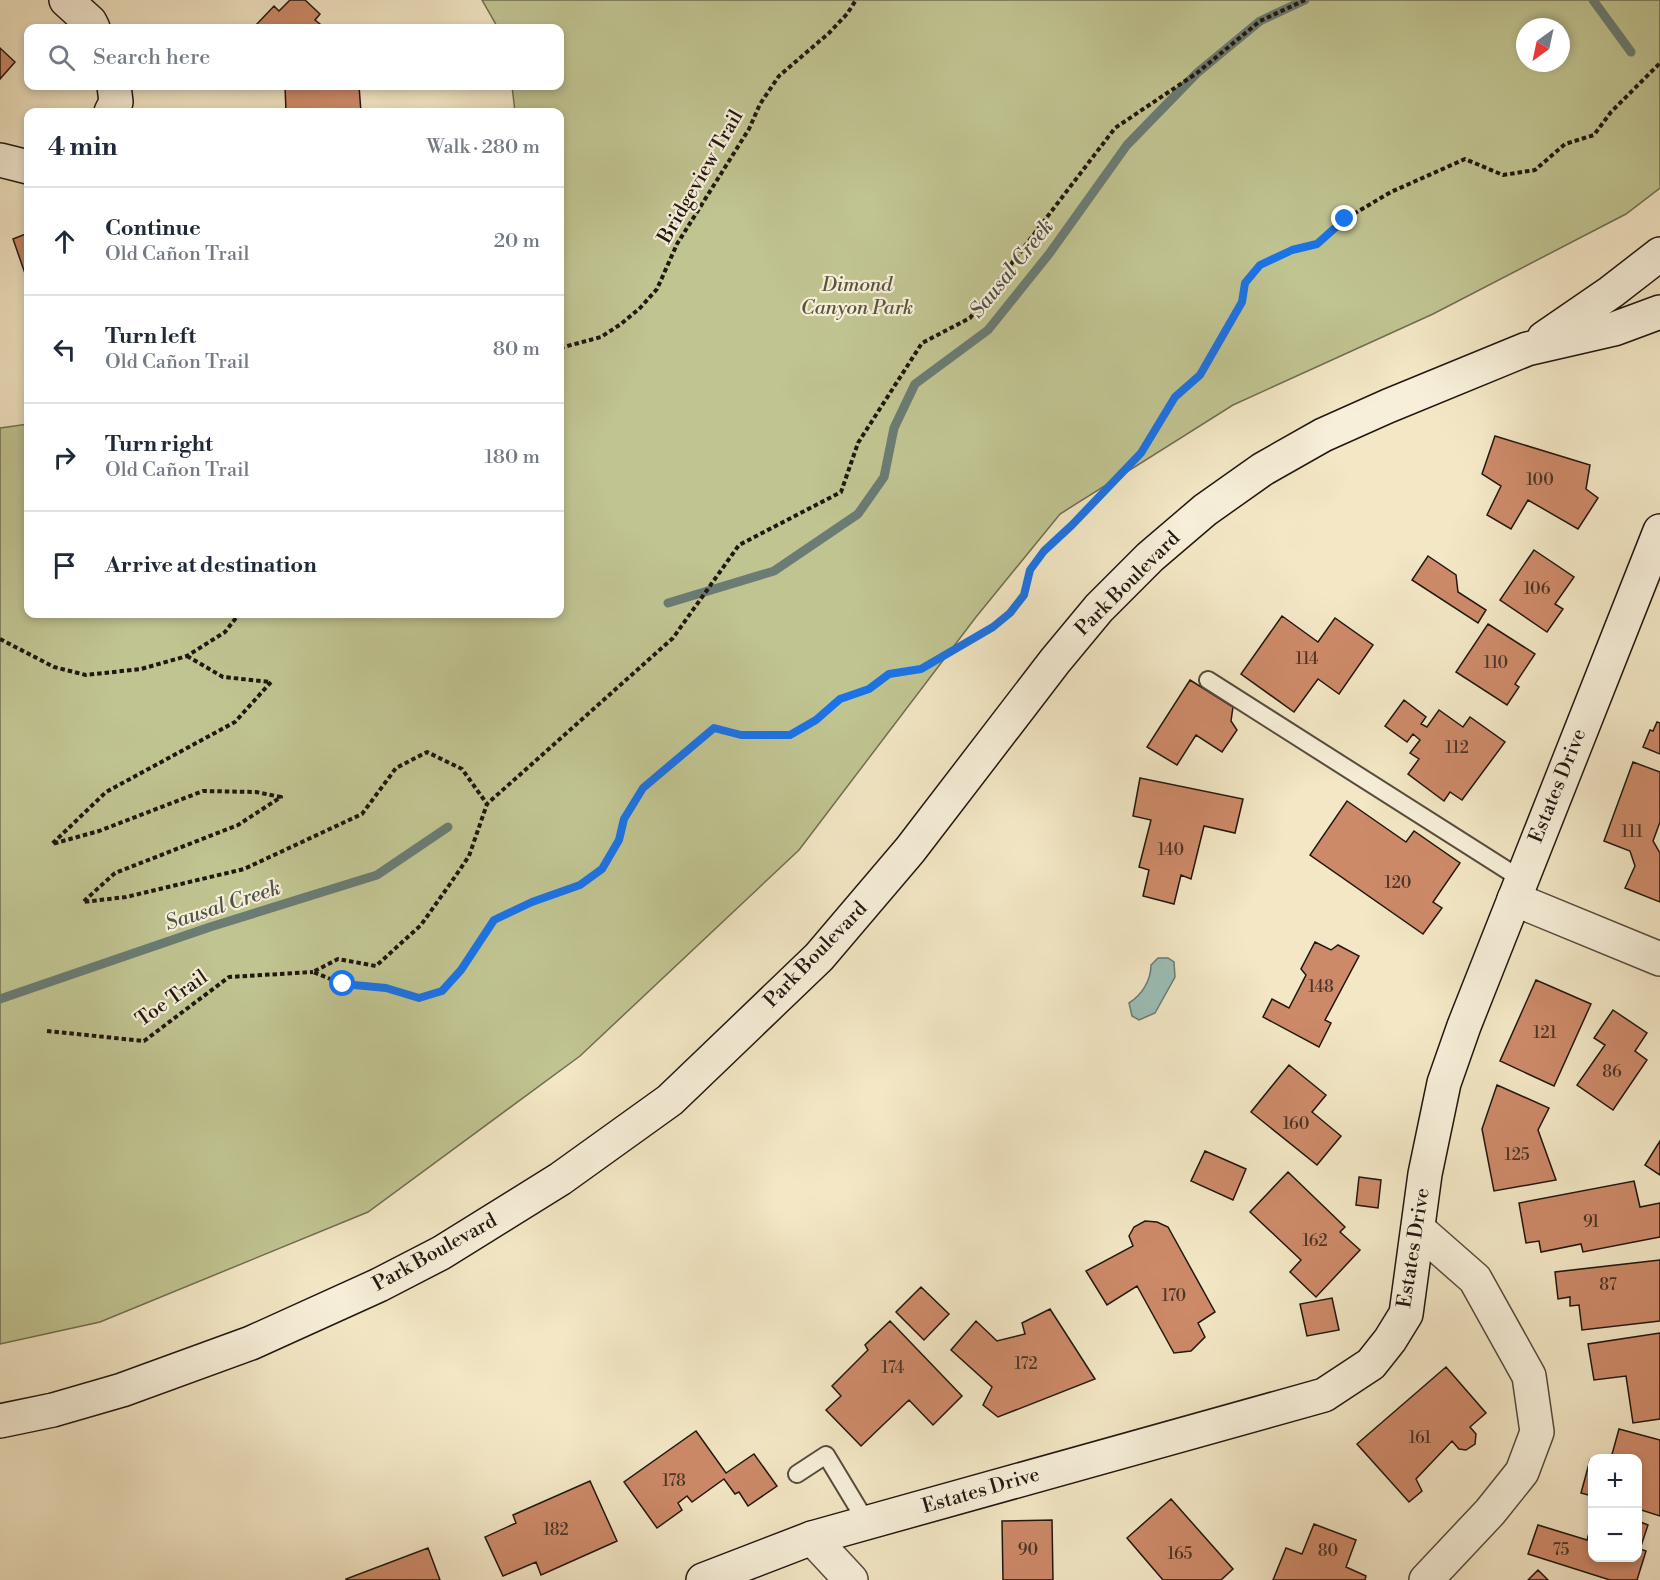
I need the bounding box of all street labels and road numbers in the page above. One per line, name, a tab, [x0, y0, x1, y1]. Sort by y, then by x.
street label: Bridgeview Trail	[652, 106, 749, 249]
street label: Park Boulevard	[1070, 526, 1186, 642]
street label: Estates Drive	[1524, 725, 1592, 847]
street label: Park Boulevard	[759, 896, 873, 1013]
street label: Toe Trail	[131, 965, 213, 1033]
street label: Estates Drive	[1392, 1186, 1436, 1310]
street label: Park Boulevard	[369, 1208, 502, 1297]
street label: Estates Drive	[919, 1462, 1043, 1520]

